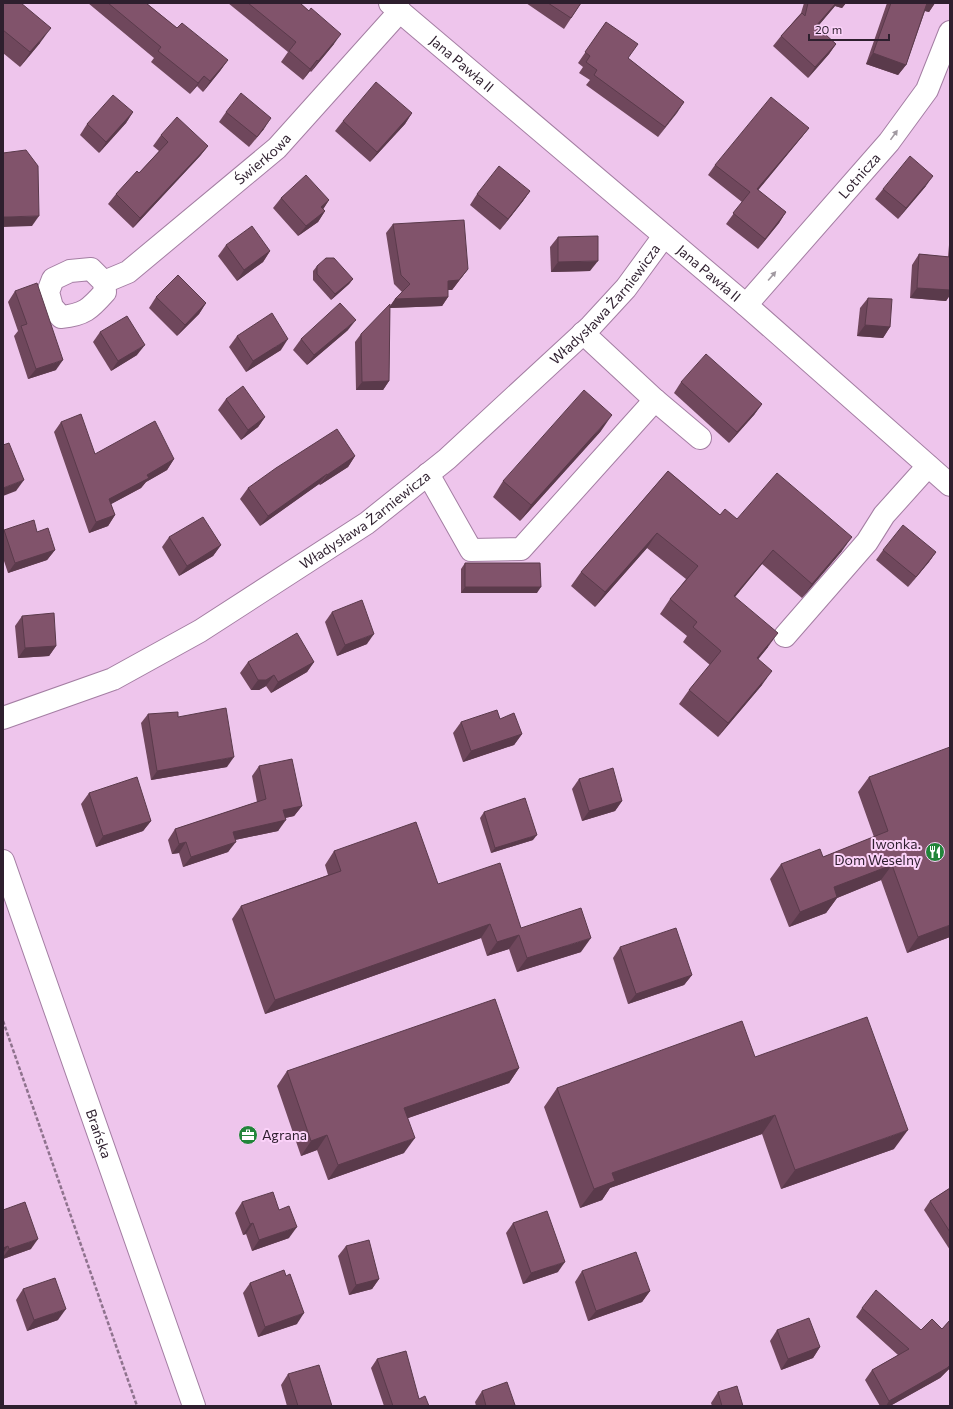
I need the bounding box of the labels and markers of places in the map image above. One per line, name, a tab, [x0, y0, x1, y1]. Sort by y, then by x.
place label: Iwonka. Dom Weselny	[834, 835, 921, 868]
restaurant icon: Iwonka. Dom Weselny	[924, 841, 946, 863]
office icon: Agrana	[237, 1124, 259, 1146]
place label: Agrana	[262, 1126, 307, 1143]

